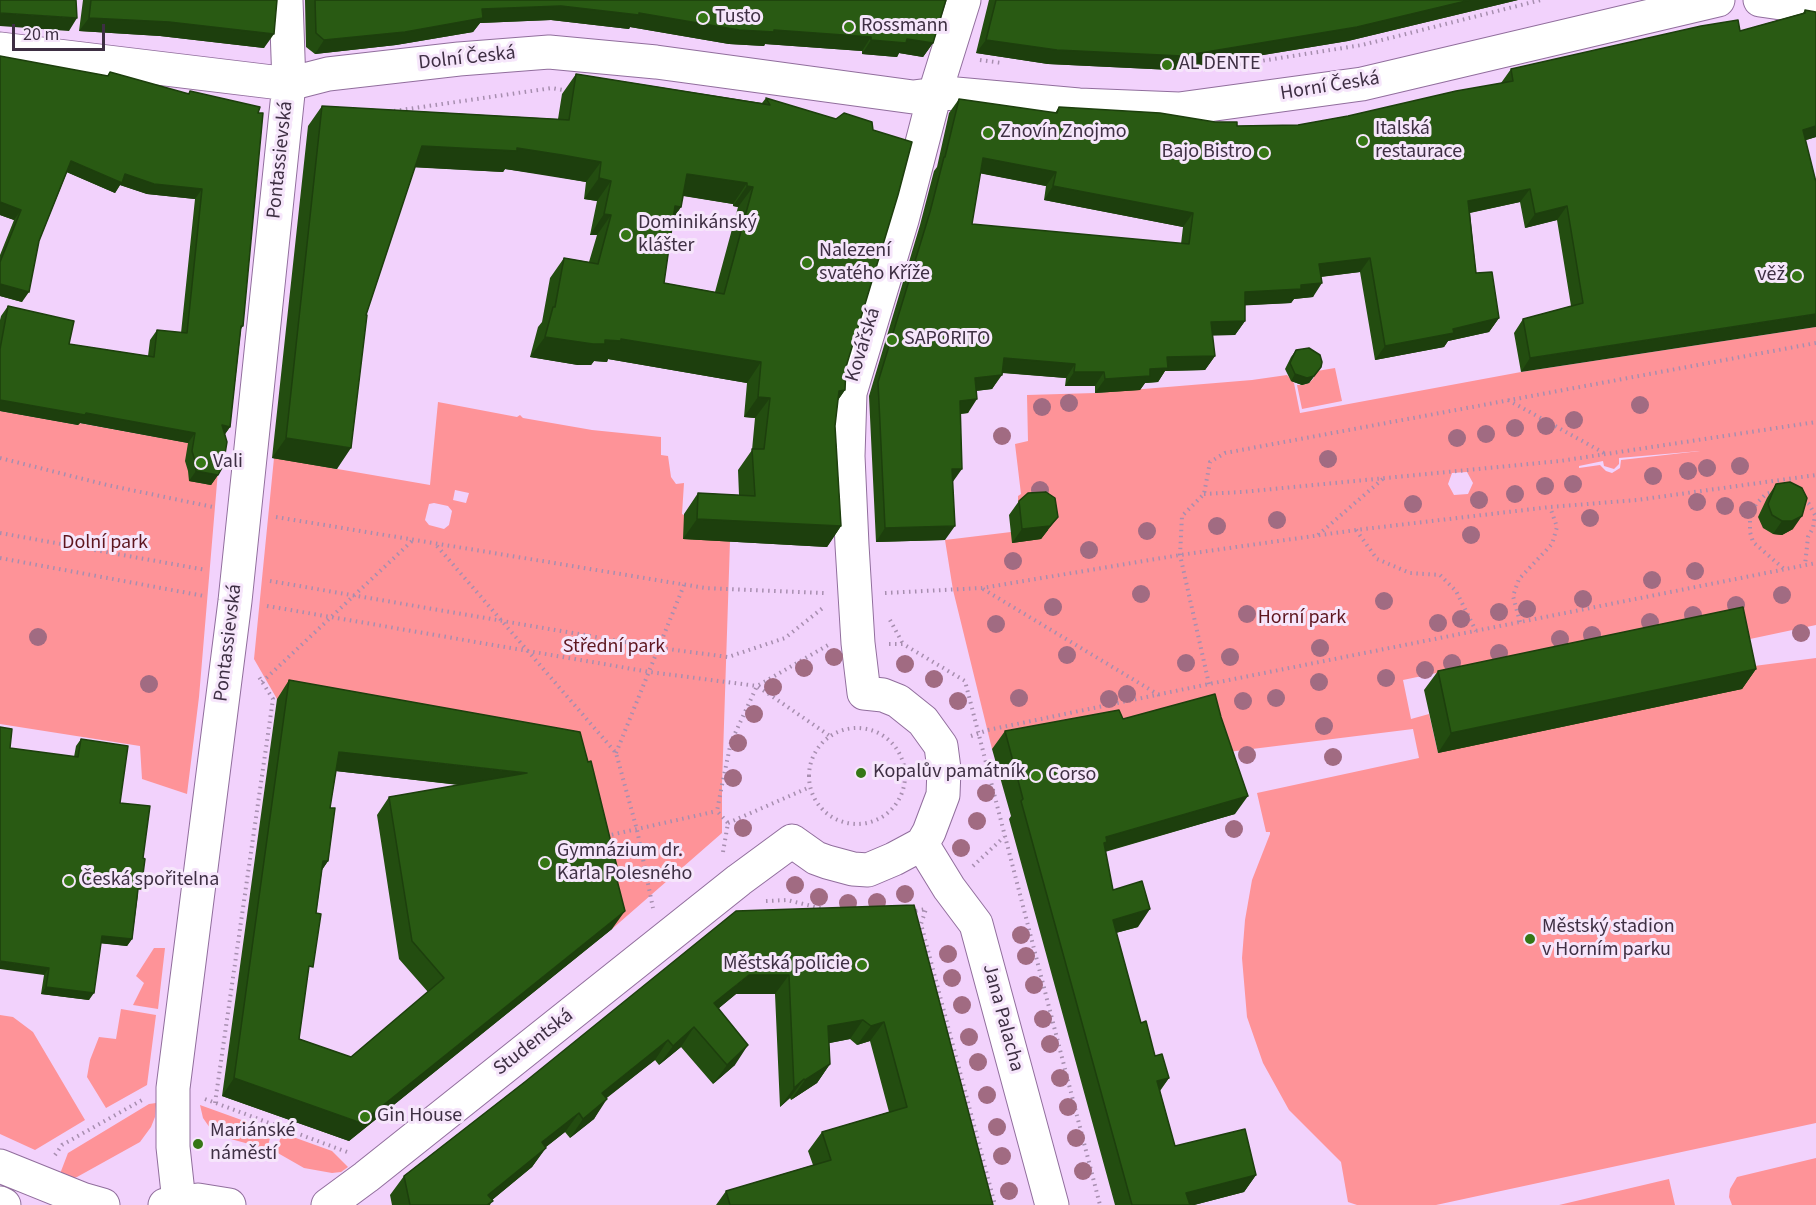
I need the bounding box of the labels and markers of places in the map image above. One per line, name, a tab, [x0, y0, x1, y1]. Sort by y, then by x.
place label: Tusto	[715, 6, 761, 30]
marker: Tusto	[696, 11, 710, 25]
place label: Rossmann	[861, 15, 948, 39]
marker: Rossmann	[842, 20, 856, 34]
place label: AL DENTE	[1179, 53, 1261, 77]
marker: AL DENTE	[1160, 58, 1174, 72]
place label: Italská restaurace	[1375, 118, 1462, 165]
place label: Znovín Znojmo	[1000, 121, 1127, 145]
marker: Znovín Znojmo	[981, 126, 995, 140]
marker: Italská restaurace	[1356, 134, 1370, 148]
place label: Bajo Bistro	[1161, 141, 1252, 165]
marker: Bajo Bistro	[1257, 146, 1271, 160]
place label: Dominikánský klášter	[638, 212, 757, 259]
marker: Dominikánský klášter	[619, 228, 633, 242]
place label: Nalezení svatého Kříže	[819, 240, 930, 287]
marker: Nalezení svatého Kříže	[800, 256, 814, 270]
place label: věž	[1757, 264, 1785, 288]
marker: věž	[1790, 269, 1804, 283]
place label: SAPORITO	[904, 328, 990, 352]
marker: SAPORITO	[885, 333, 899, 347]
place label: Vali	[213, 451, 243, 475]
marker: Vali	[194, 456, 208, 470]
place label: Kopalův památník	[873, 761, 1025, 785]
place label: Corso	[1048, 764, 1096, 788]
marker: Kopalův památník	[854, 766, 868, 780]
marker: Corso	[1029, 769, 1043, 783]
place label: Gymnázium dr. Karla Polesného	[557, 840, 692, 887]
marker: Gymnázium dr. Karla Polesného	[538, 856, 552, 870]
place label: Česká spořitelna	[81, 869, 219, 893]
marker: Česká spořitelna	[62, 874, 76, 888]
place label: Městský stadion v Horním parku	[1542, 916, 1675, 963]
marker: Městský stadion v Horním parku	[1523, 932, 1537, 946]
place label: Městská policie	[723, 953, 850, 977]
marker: Městská policie	[855, 958, 869, 972]
place label: Gin House	[377, 1105, 462, 1129]
marker: Gin House	[358, 1110, 372, 1124]
place label: Mariánské náměstí	[210, 1120, 295, 1167]
marker: Mariánské náměstí	[191, 1137, 205, 1151]

